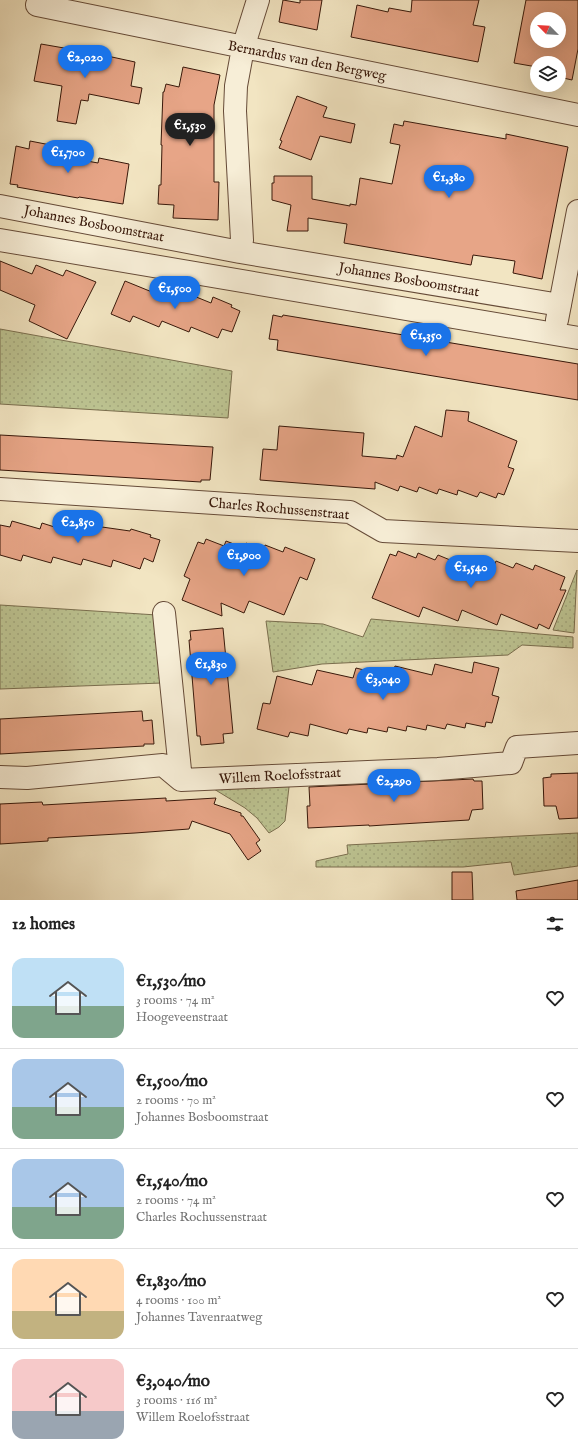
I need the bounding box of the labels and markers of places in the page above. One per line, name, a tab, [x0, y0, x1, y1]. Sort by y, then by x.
pin: €2,020	[52, 45, 118, 79]
pin: €1,530	[157, 113, 223, 147]
pin: €1,700	[35, 140, 101, 174]
pin: €1,380	[416, 165, 482, 199]
pin: €1,500	[142, 276, 208, 310]
pin: €1,350	[393, 323, 459, 357]
pin: €2,850	[45, 510, 111, 544]
pin: €1,900	[211, 543, 277, 577]
pin: €1,540	[438, 555, 504, 589]
pin: €1,830	[178, 652, 244, 686]
pin: €3,040	[350, 667, 416, 701]
pin: €2,290	[361, 769, 427, 803]

